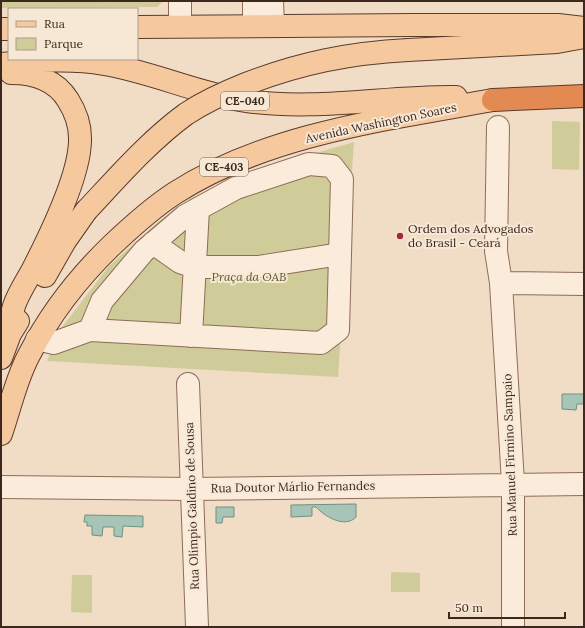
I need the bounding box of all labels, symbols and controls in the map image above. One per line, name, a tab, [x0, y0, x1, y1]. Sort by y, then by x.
legend	[8, 8, 138, 60]
text: Rua	[44, 16, 65, 31]
text: Parque	[44, 36, 84, 51]
road number: CE-040	[221, 92, 269, 110]
street label: Avenida Washington Soares	[303, 99, 458, 146]
road number: CE-403	[200, 158, 248, 176]
place label: Ordem dos Advogados do Brasil - Ceará	[408, 221, 534, 250]
marker: Ordem dos Advogados do Brasil - Ceará	[395, 231, 405, 241]
park label: Praça da OAB	[211, 269, 287, 284]
street label: Rua Manuel Firmino Sampaio	[499, 373, 520, 537]
street label: Rua Olímpio Galdino de Sousa	[181, 422, 202, 590]
street label: Rua Doutor Márlio Fernandes	[211, 478, 376, 495]
scale bar	[449, 594, 565, 620]
text: 50 m	[455, 600, 483, 615]

